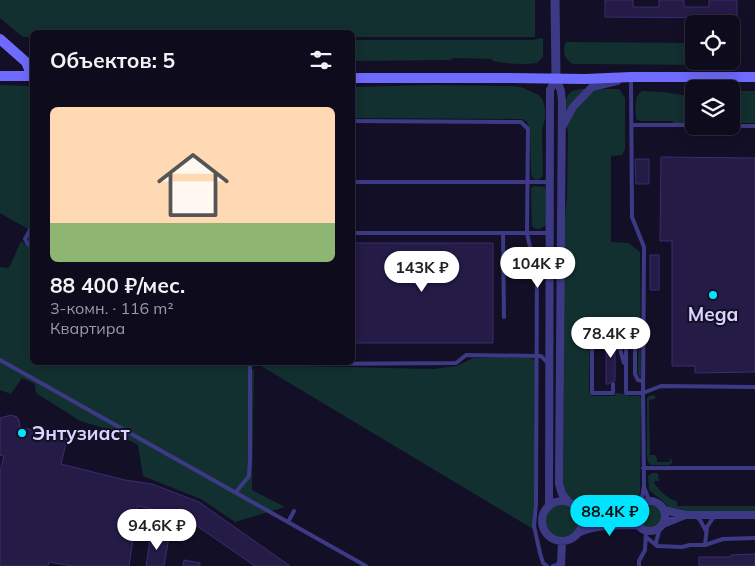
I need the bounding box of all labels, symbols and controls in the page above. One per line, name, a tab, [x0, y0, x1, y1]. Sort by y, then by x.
map controls	[685, 15, 740, 135]
button: locate	[685, 15, 740, 70]
icon: filters	[307, 46, 335, 74]
text: Объектов: 5	[50, 47, 175, 73]
button: layers	[685, 80, 740, 135]
icon: home	[148, 140, 238, 230]
pin: 104K ₽	[497, 246, 579, 289]
pin: 143K ₽	[381, 250, 463, 293]
text: 104K ₽	[511, 253, 565, 273]
text: 143K ₽	[395, 257, 449, 277]
text: 88 400 ₽/мес.	[50, 272, 185, 298]
marker: Mega	[707, 289, 719, 301]
text: 3-комн. · 116 m²	[50, 298, 174, 318]
place label: Mega	[688, 302, 738, 326]
pin: 78.4K ₽	[565, 316, 657, 359]
text: Квартира	[50, 318, 125, 338]
text: 78.4K ₽	[582, 323, 640, 343]
place label: Энтузиаст	[32, 421, 130, 445]
marker: Энтузиаст	[16, 427, 28, 439]
pin: 88.4K ₽	[564, 494, 656, 537]
text: 88.4K ₽	[581, 501, 639, 521]
pin: 94.6K ₽	[111, 508, 203, 551]
text: 94.6K ₽	[128, 515, 186, 535]

